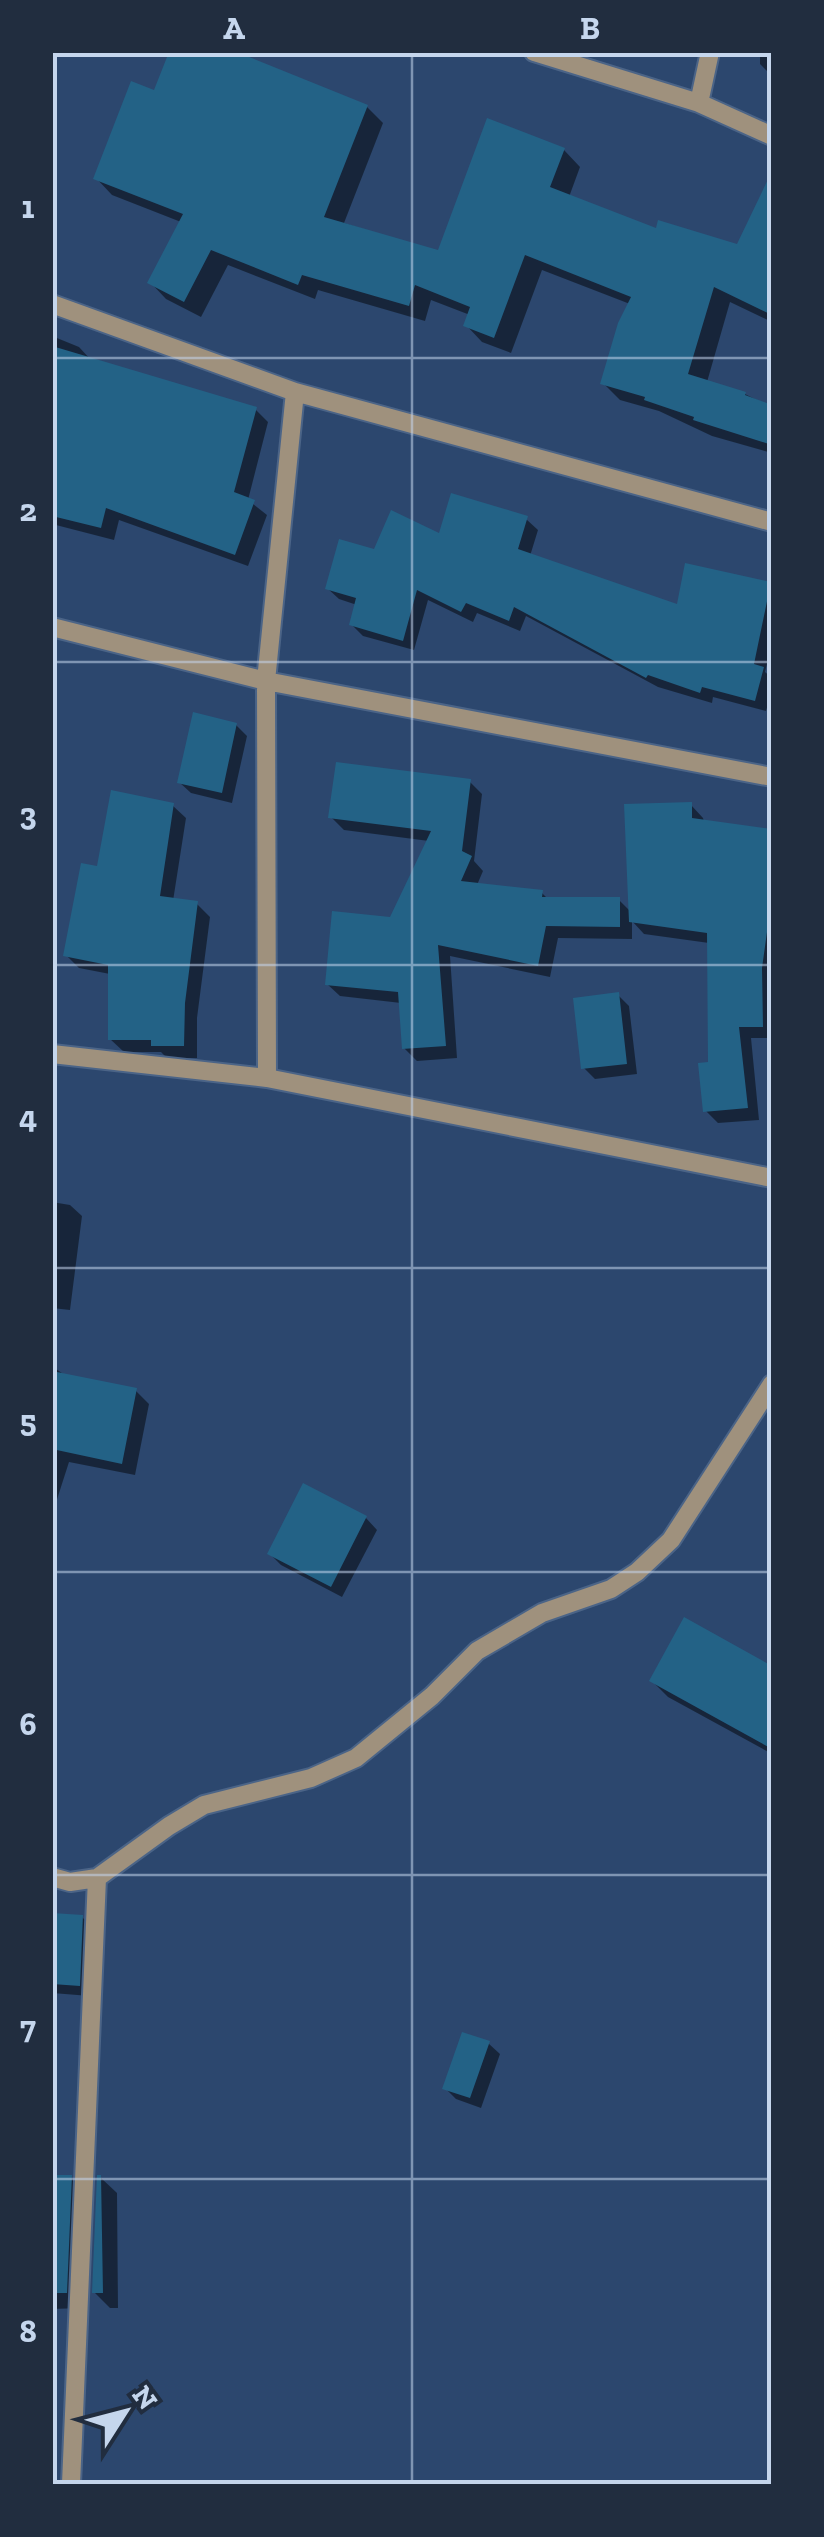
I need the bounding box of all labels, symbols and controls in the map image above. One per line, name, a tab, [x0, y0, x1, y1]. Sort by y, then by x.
text: A	[223, 9, 245, 47]
text: B	[580, 9, 600, 47]
text: 1	[22, 188, 35, 226]
text: 2	[19, 491, 37, 529]
text: 3	[19, 795, 37, 833]
text: 4	[19, 1098, 37, 1136]
text: 5	[20, 1402, 36, 1440]
text: 6	[19, 1705, 37, 1743]
text: 7	[20, 2008, 36, 2046]
text: 8	[19, 2312, 37, 2350]
north arrow	[75, 2362, 175, 2462]
text: N	[125, 2379, 164, 2416]

